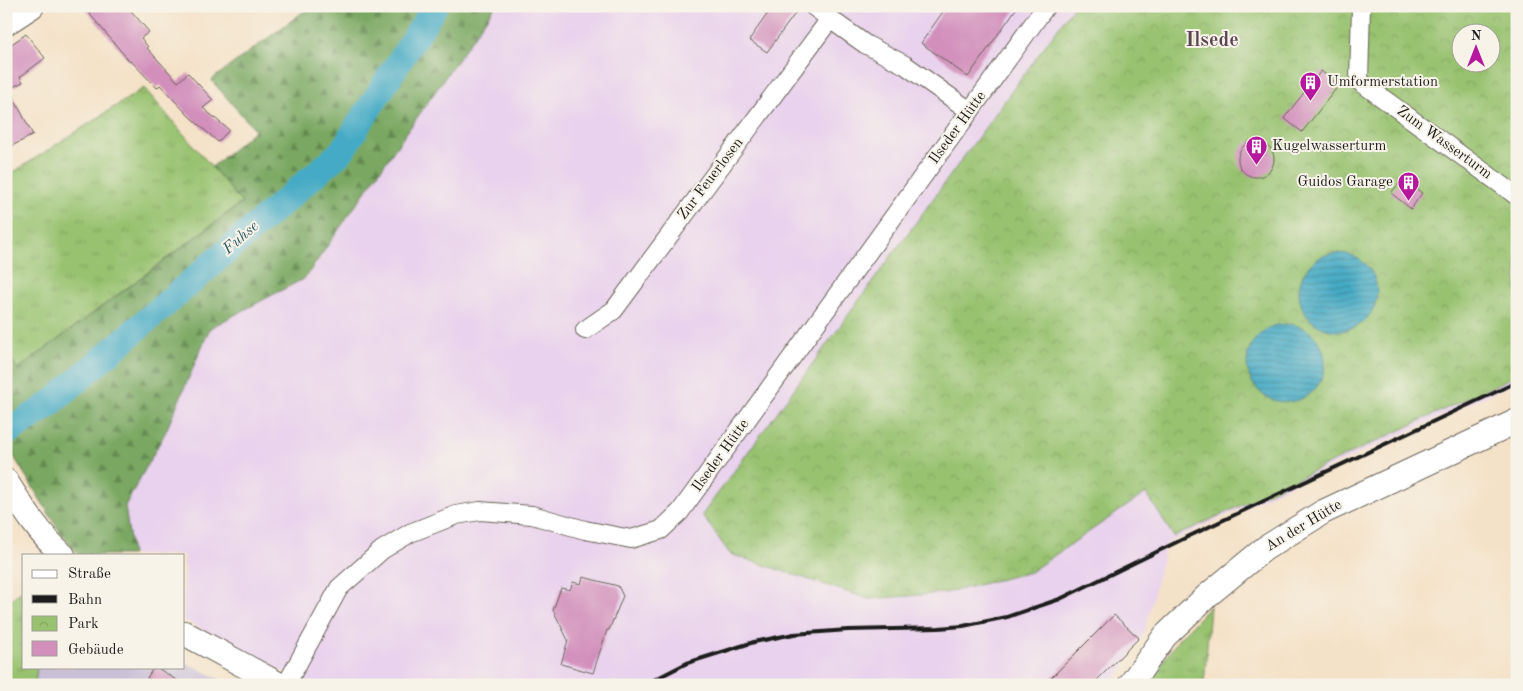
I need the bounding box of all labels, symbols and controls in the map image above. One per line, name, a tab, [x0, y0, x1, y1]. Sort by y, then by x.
north arrow	[1450, 22, 1500, 72]
text: N	[1471, 29, 1482, 43]
district label: Ilsede	[1185, 31, 1239, 51]
building icon: Umformerstation	[1299, 70, 1323, 101]
place label: Umformerstation	[1327, 75, 1438, 90]
street label: Ilseder Hütte	[927, 89, 989, 167]
street label: Zum Wasserturm	[1394, 104, 1494, 182]
building icon: Kugelwasserturm	[1244, 134, 1268, 165]
street label: Zur Feuerlosen	[675, 135, 747, 223]
place label: Kugelwasserturm	[1272, 139, 1386, 154]
building icon: Guidos Garage	[1397, 170, 1421, 201]
place label: Guidos Garage	[1297, 175, 1393, 190]
water label: Fuhse	[219, 218, 262, 258]
street label: Ilseder Hütte	[690, 417, 752, 495]
street label: An der Hütte	[1263, 497, 1345, 555]
legend	[22, 554, 185, 668]
text: Straße	[68, 567, 111, 582]
text: Bahn	[68, 593, 102, 608]
text: Park	[68, 617, 99, 632]
text: Gebäude	[68, 643, 124, 658]

